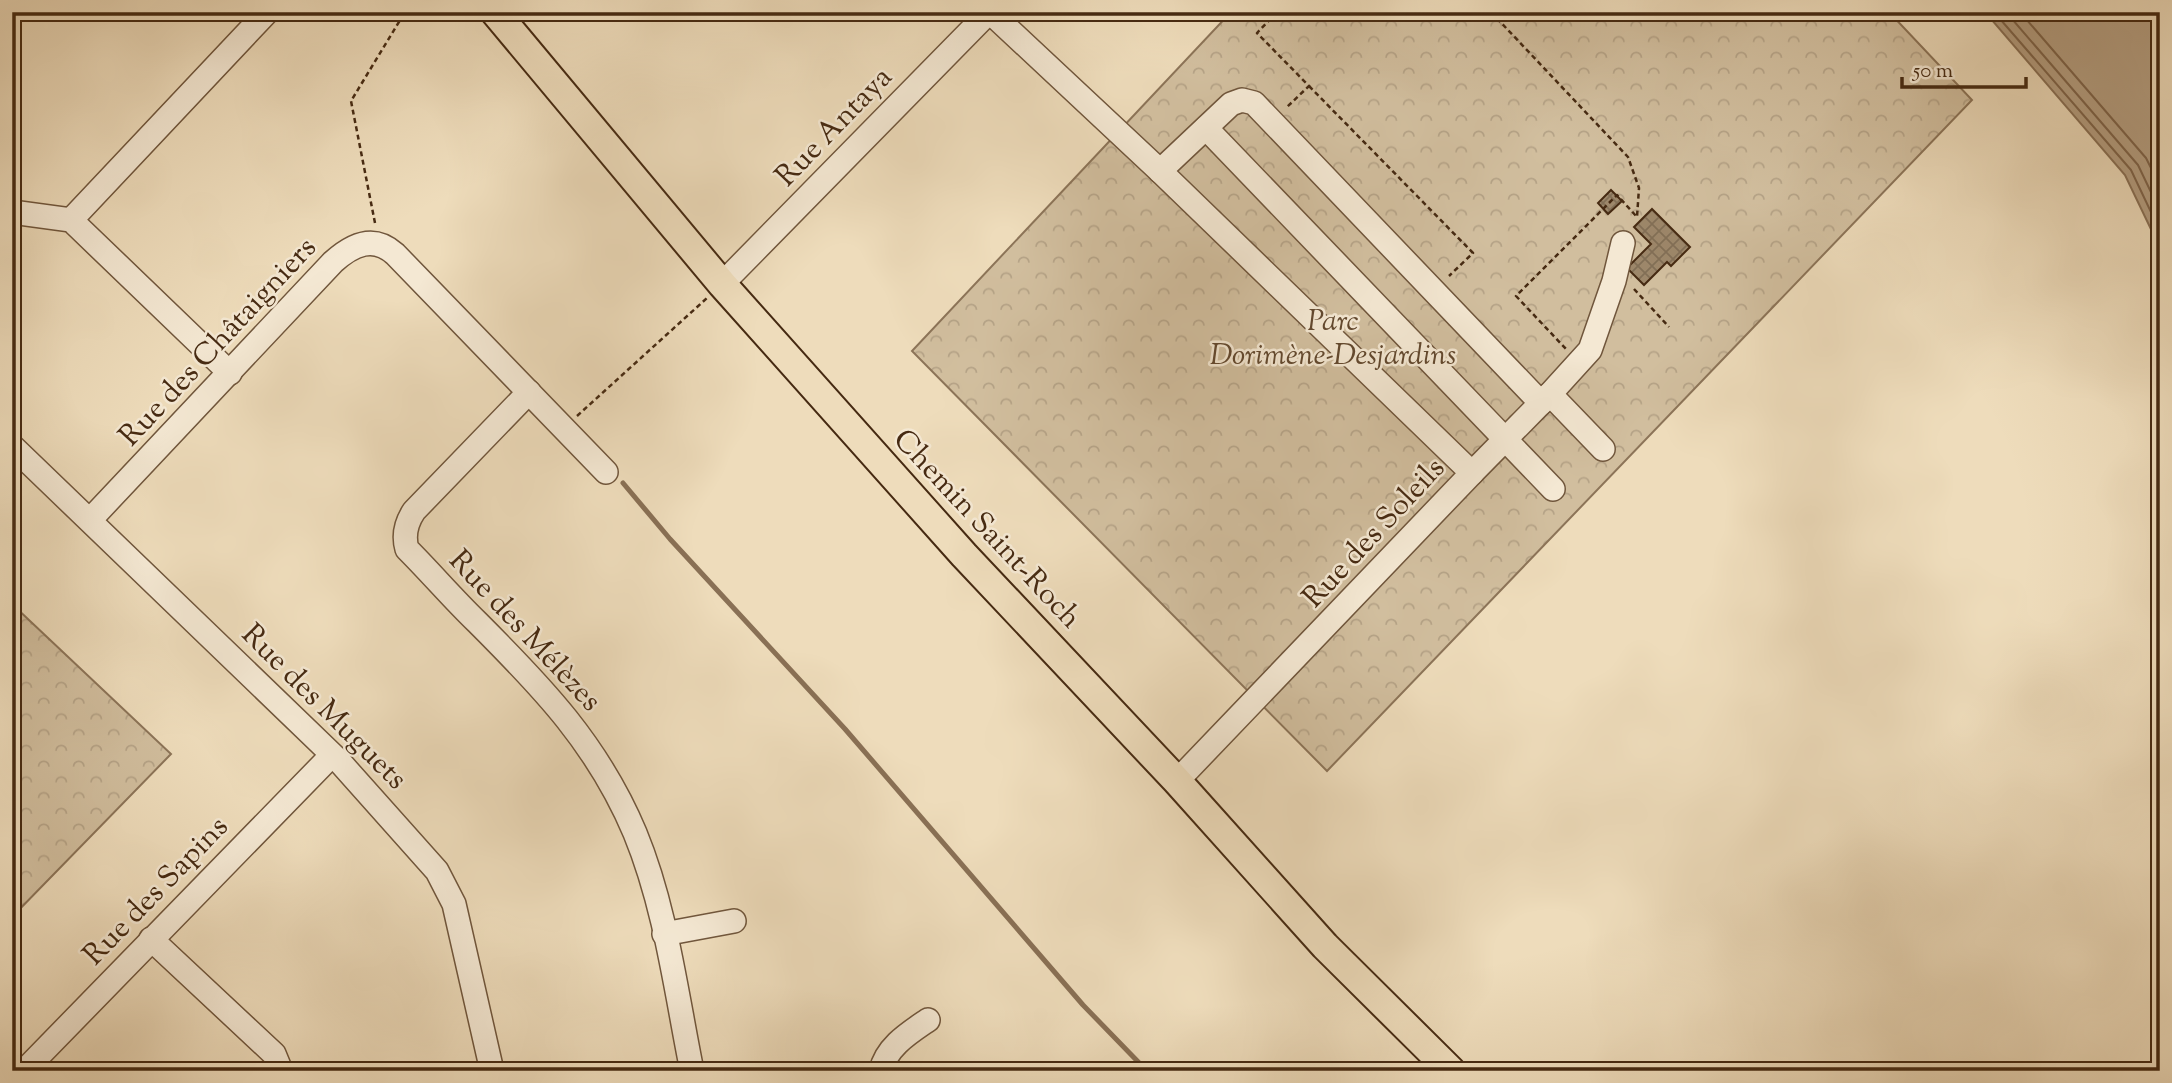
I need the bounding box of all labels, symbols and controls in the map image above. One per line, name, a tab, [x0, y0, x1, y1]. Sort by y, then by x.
scale bar	[1902, 46, 2027, 90]
text: 50 m	[1912, 57, 1953, 87]
street label: Rue Antaya	[766, 58, 903, 198]
street label: Rue des Châtaigniers	[110, 228, 328, 457]
park label: Parc Dorimène-Desjardins	[1210, 301, 1456, 378]
street label: Chemin Saint-Roch	[882, 420, 1091, 639]
street label: Rue des Soleils	[1294, 449, 1456, 619]
street label: Rue des Mélèzes	[438, 541, 611, 722]
street label: Rue des Muguets	[230, 615, 416, 801]
street label: Rue des Sapins	[74, 807, 239, 976]

